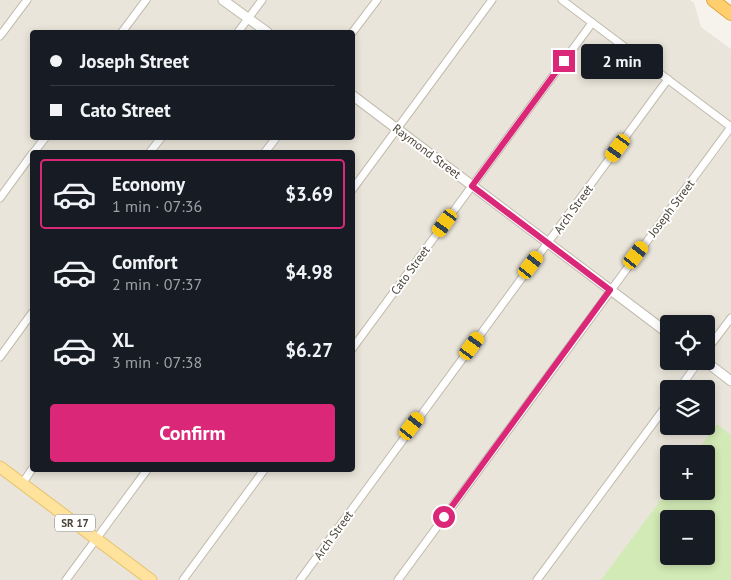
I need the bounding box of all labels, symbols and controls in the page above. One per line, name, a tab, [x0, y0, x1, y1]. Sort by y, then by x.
callout: 2 min	[582, 44, 664, 78]
text: Joseph Street	[80, 49, 189, 73]
route end	[553, 50, 575, 72]
text: 2 min	[602, 51, 642, 71]
text: Cato Street	[80, 98, 171, 122]
street label: Raymond Street	[390, 120, 464, 182]
car	[603, 131, 632, 165]
icon: car	[52, 172, 97, 217]
text: Economy	[112, 172, 185, 196]
street label: Joseph Street	[644, 176, 697, 240]
text: $3.69	[285, 182, 333, 206]
street label: Arch Street	[550, 182, 596, 236]
text: 1 min · 07:36	[112, 196, 202, 216]
car	[430, 206, 459, 240]
car	[620, 239, 651, 271]
street label: Cato Street	[387, 243, 433, 297]
car	[515, 249, 546, 281]
icon: car	[52, 250, 97, 295]
text: Comfort	[112, 250, 178, 274]
text: $4.98	[285, 260, 333, 284]
text: 2 min · 07:37	[112, 274, 202, 294]
map controls	[660, 315, 715, 565]
button: locate	[660, 315, 715, 370]
icon: car	[52, 328, 97, 373]
text: XL	[112, 328, 134, 352]
car	[457, 329, 486, 363]
text: $6.27	[285, 338, 333, 362]
text: 3 min · 07:38	[112, 352, 202, 372]
button: layers	[660, 380, 715, 435]
button: Confirm	[50, 404, 335, 462]
car	[396, 410, 427, 442]
button: +	[660, 445, 715, 500]
route start	[433, 506, 455, 528]
street label: Arch Street	[310, 508, 356, 562]
button: −	[660, 510, 715, 565]
road number: SR 17	[55, 514, 95, 532]

